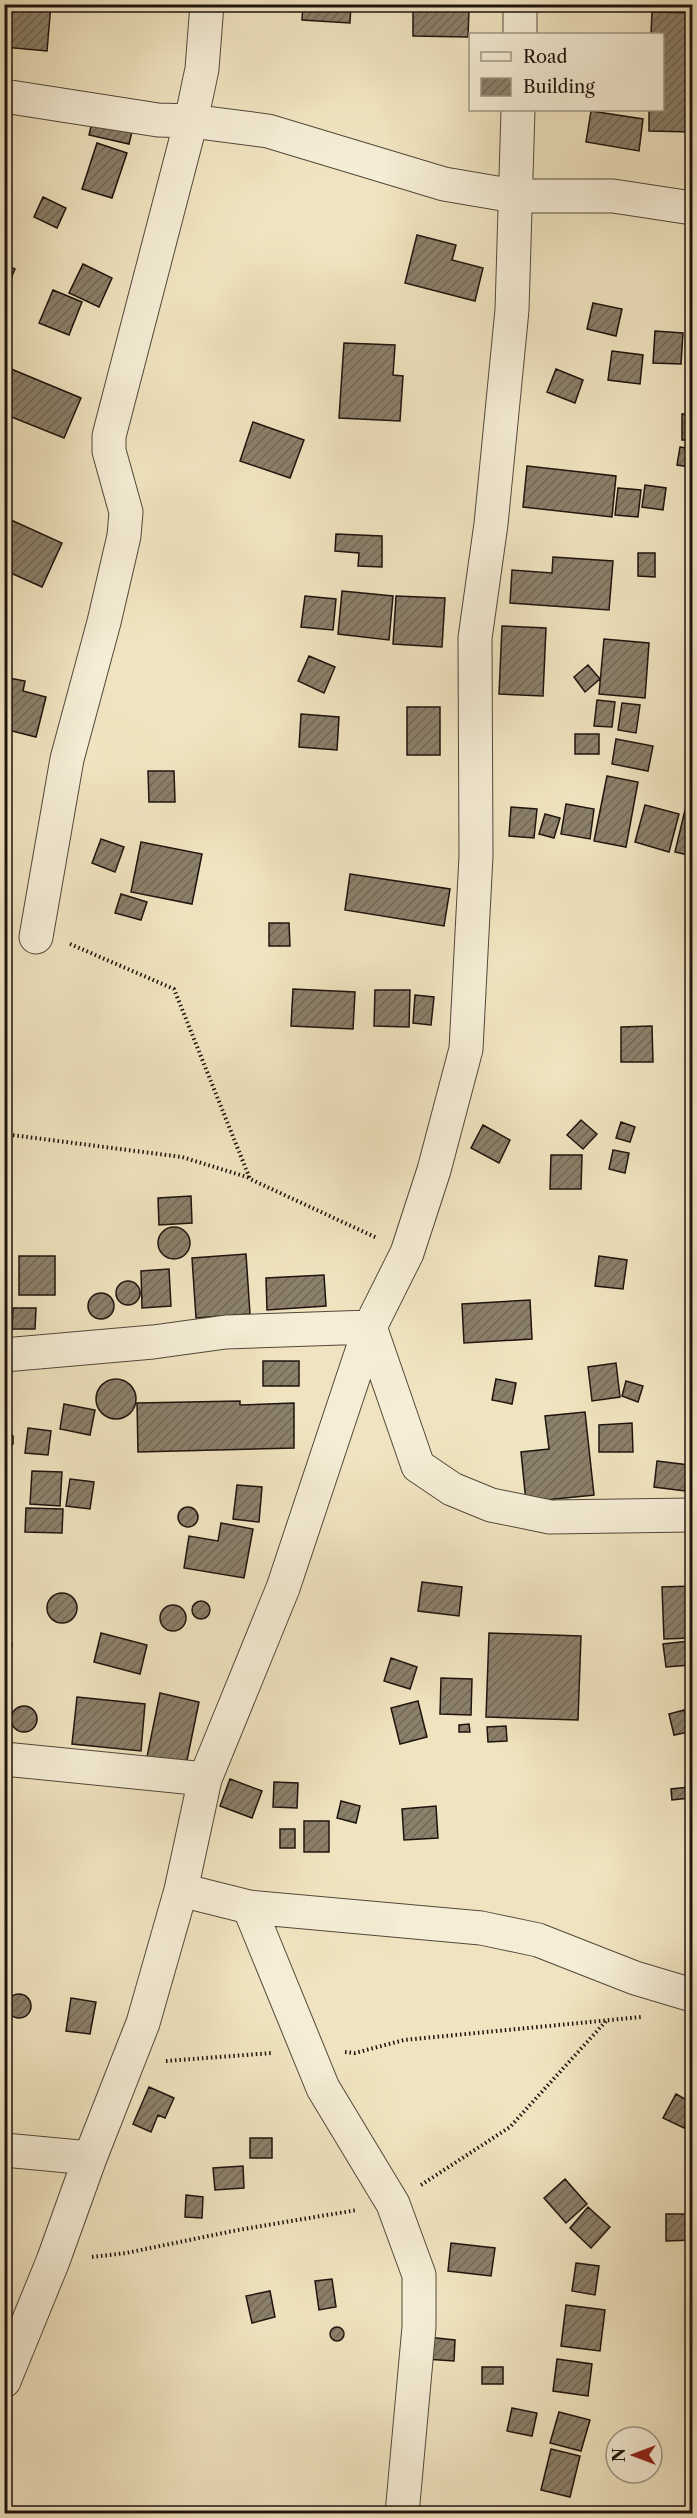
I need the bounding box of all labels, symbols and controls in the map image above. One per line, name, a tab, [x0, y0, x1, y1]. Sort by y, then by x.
legend	[469, 33, 664, 111]
text: Road	[523, 46, 568, 68]
text: Building	[523, 76, 595, 98]
north arrow	[604, 2425, 664, 2485]
text: N	[609, 2448, 629, 2462]

